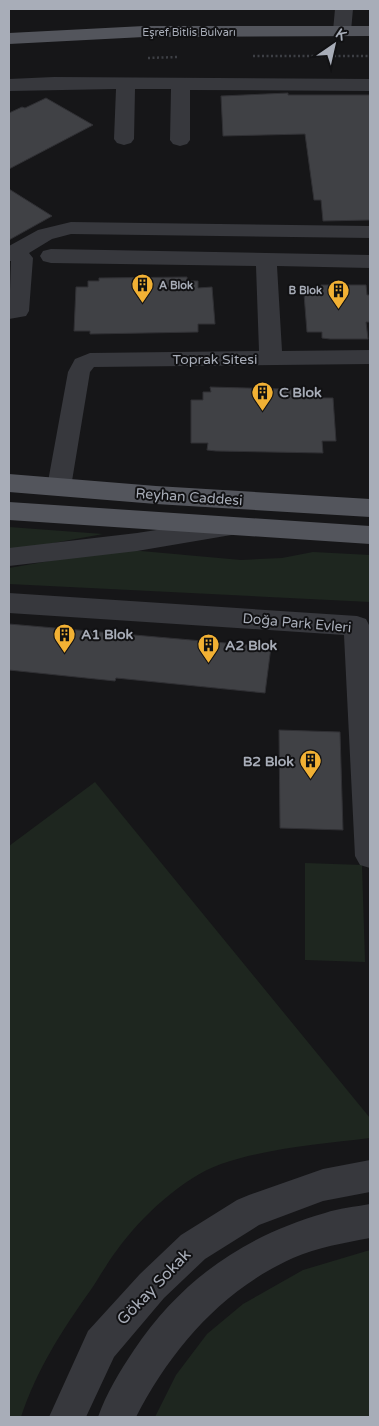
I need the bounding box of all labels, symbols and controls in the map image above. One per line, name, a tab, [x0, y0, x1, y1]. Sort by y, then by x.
north arrow	[309, 20, 359, 70]
text: K	[332, 25, 350, 45]
street label: Eşref Bitlis Bulvarı	[142, 26, 236, 39]
building icon: A Blok	[131, 273, 155, 304]
building icon: B Blok	[326, 278, 350, 309]
place label: A Blok	[159, 279, 193, 292]
place label: B Blok	[289, 284, 322, 297]
street label: Toprak Sitesi	[173, 351, 257, 368]
building icon: C Blok	[251, 380, 275, 411]
place label: C Blok	[279, 384, 322, 401]
street label: Reyhan Caddesi	[135, 485, 243, 509]
street label: Doğa Park Evleri	[242, 610, 352, 636]
building icon: A1 Blok	[53, 622, 77, 653]
place label: A1 Blok	[81, 626, 133, 643]
building icon: A2 Blok	[197, 633, 221, 664]
place label: A2 Blok	[225, 637, 277, 654]
building icon: B2 Blok	[298, 749, 322, 780]
place label: B2 Blok	[243, 753, 294, 770]
street label: Gökay Sokak	[113, 1245, 195, 1329]

